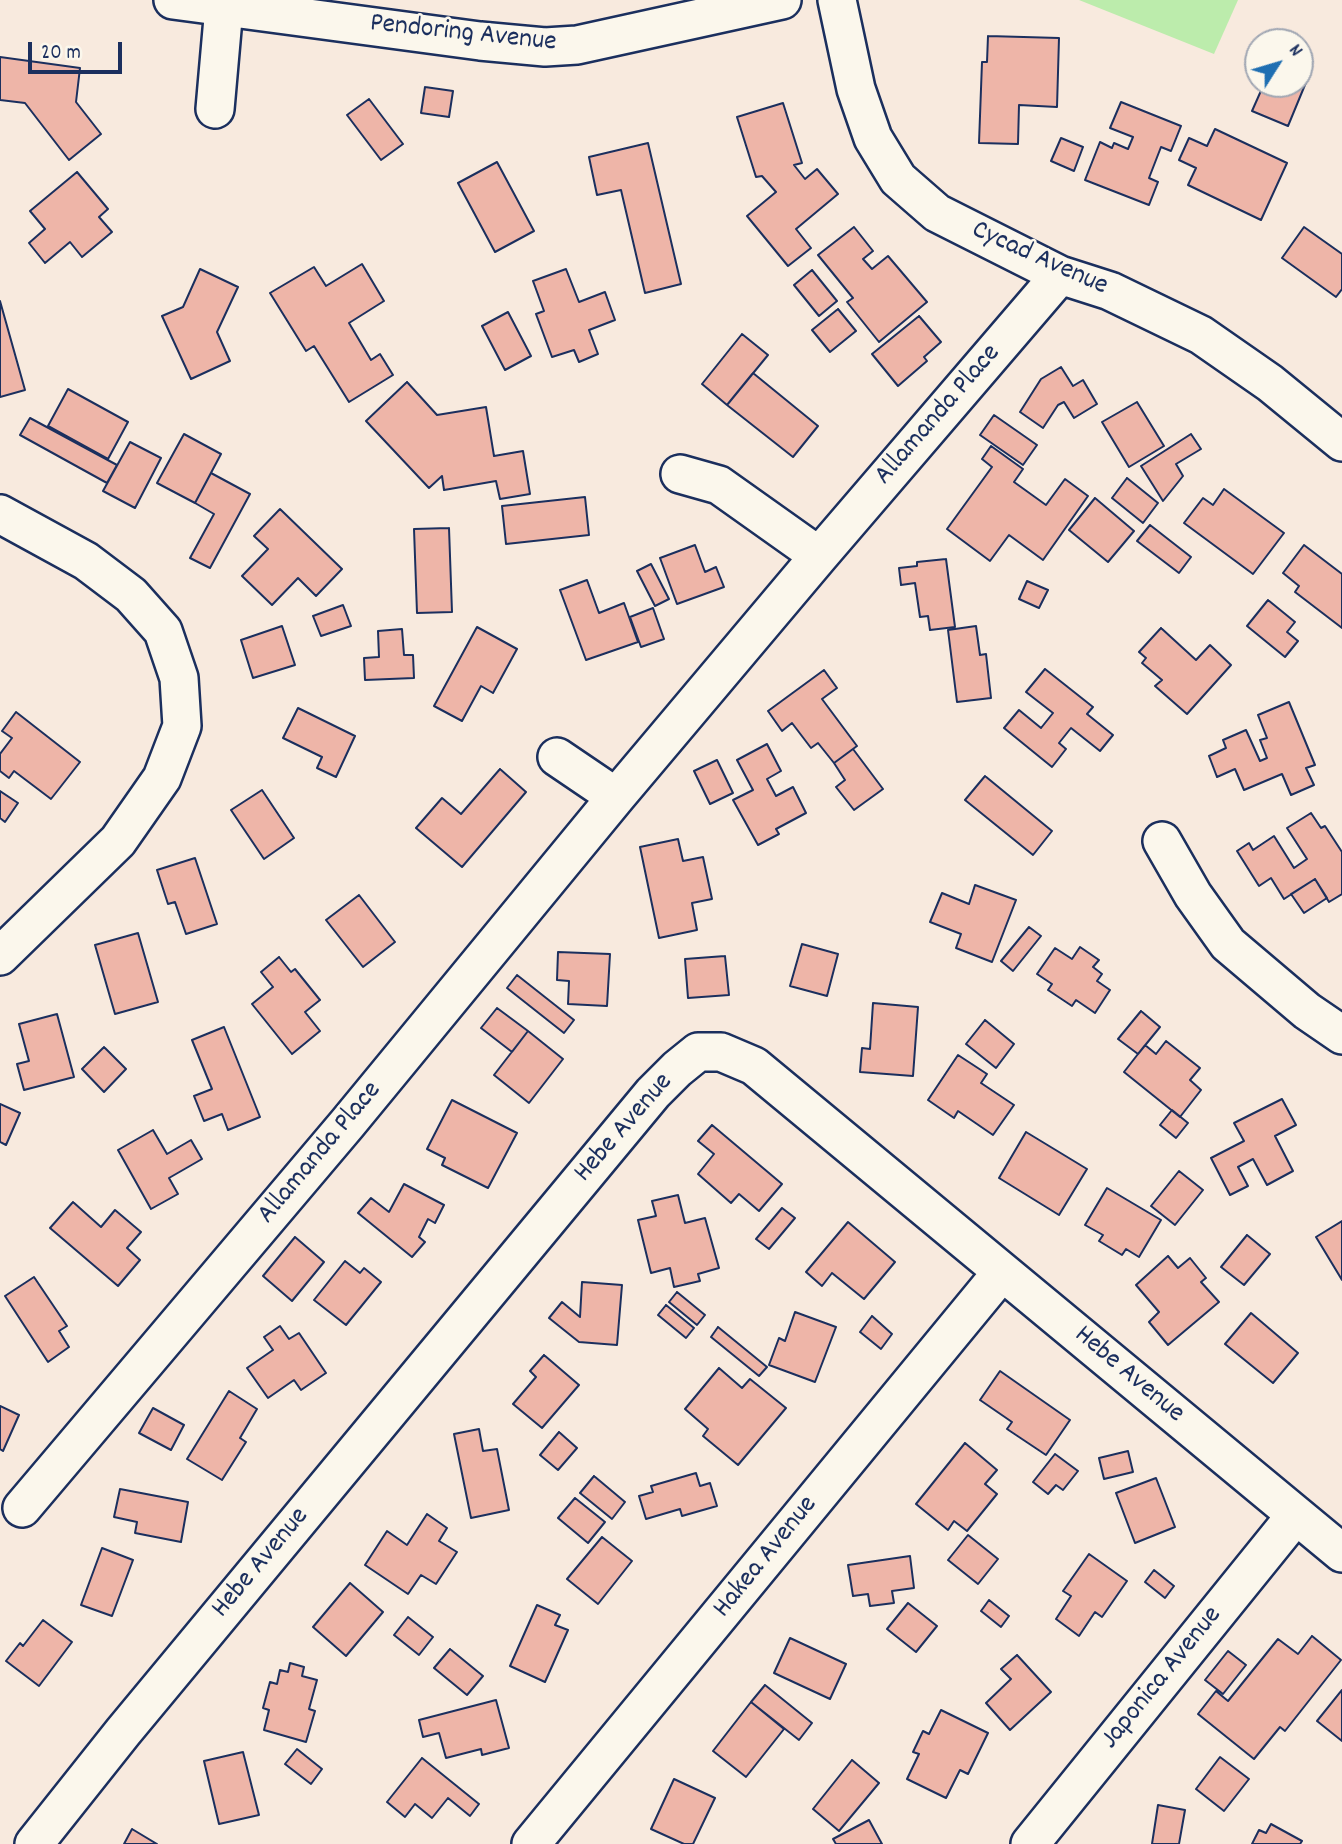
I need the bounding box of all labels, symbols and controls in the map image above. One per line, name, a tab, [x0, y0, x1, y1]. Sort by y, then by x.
street label: Pendoring Avenue	[368, 9, 558, 61]
scale bar	[32, 28, 126, 72]
north arrow	[1244, 28, 1314, 98]
text: 20 m	[41, 39, 81, 69]
text: N	[1281, 39, 1308, 63]
street label: Cycad Avenue	[966, 215, 1112, 305]
street label: Allamanda Place	[869, 339, 1009, 493]
street label: Hebe Avenue	[568, 1067, 682, 1191]
street label: Allamanda Place	[252, 1076, 390, 1232]
street label: Hebe Avenue	[1066, 1320, 1190, 1432]
street label: Hakea Avenue	[708, 1490, 826, 1626]
street label: Hebe Avenue	[206, 1502, 318, 1626]
street label: Japonica Avenue	[1095, 1601, 1231, 1757]

